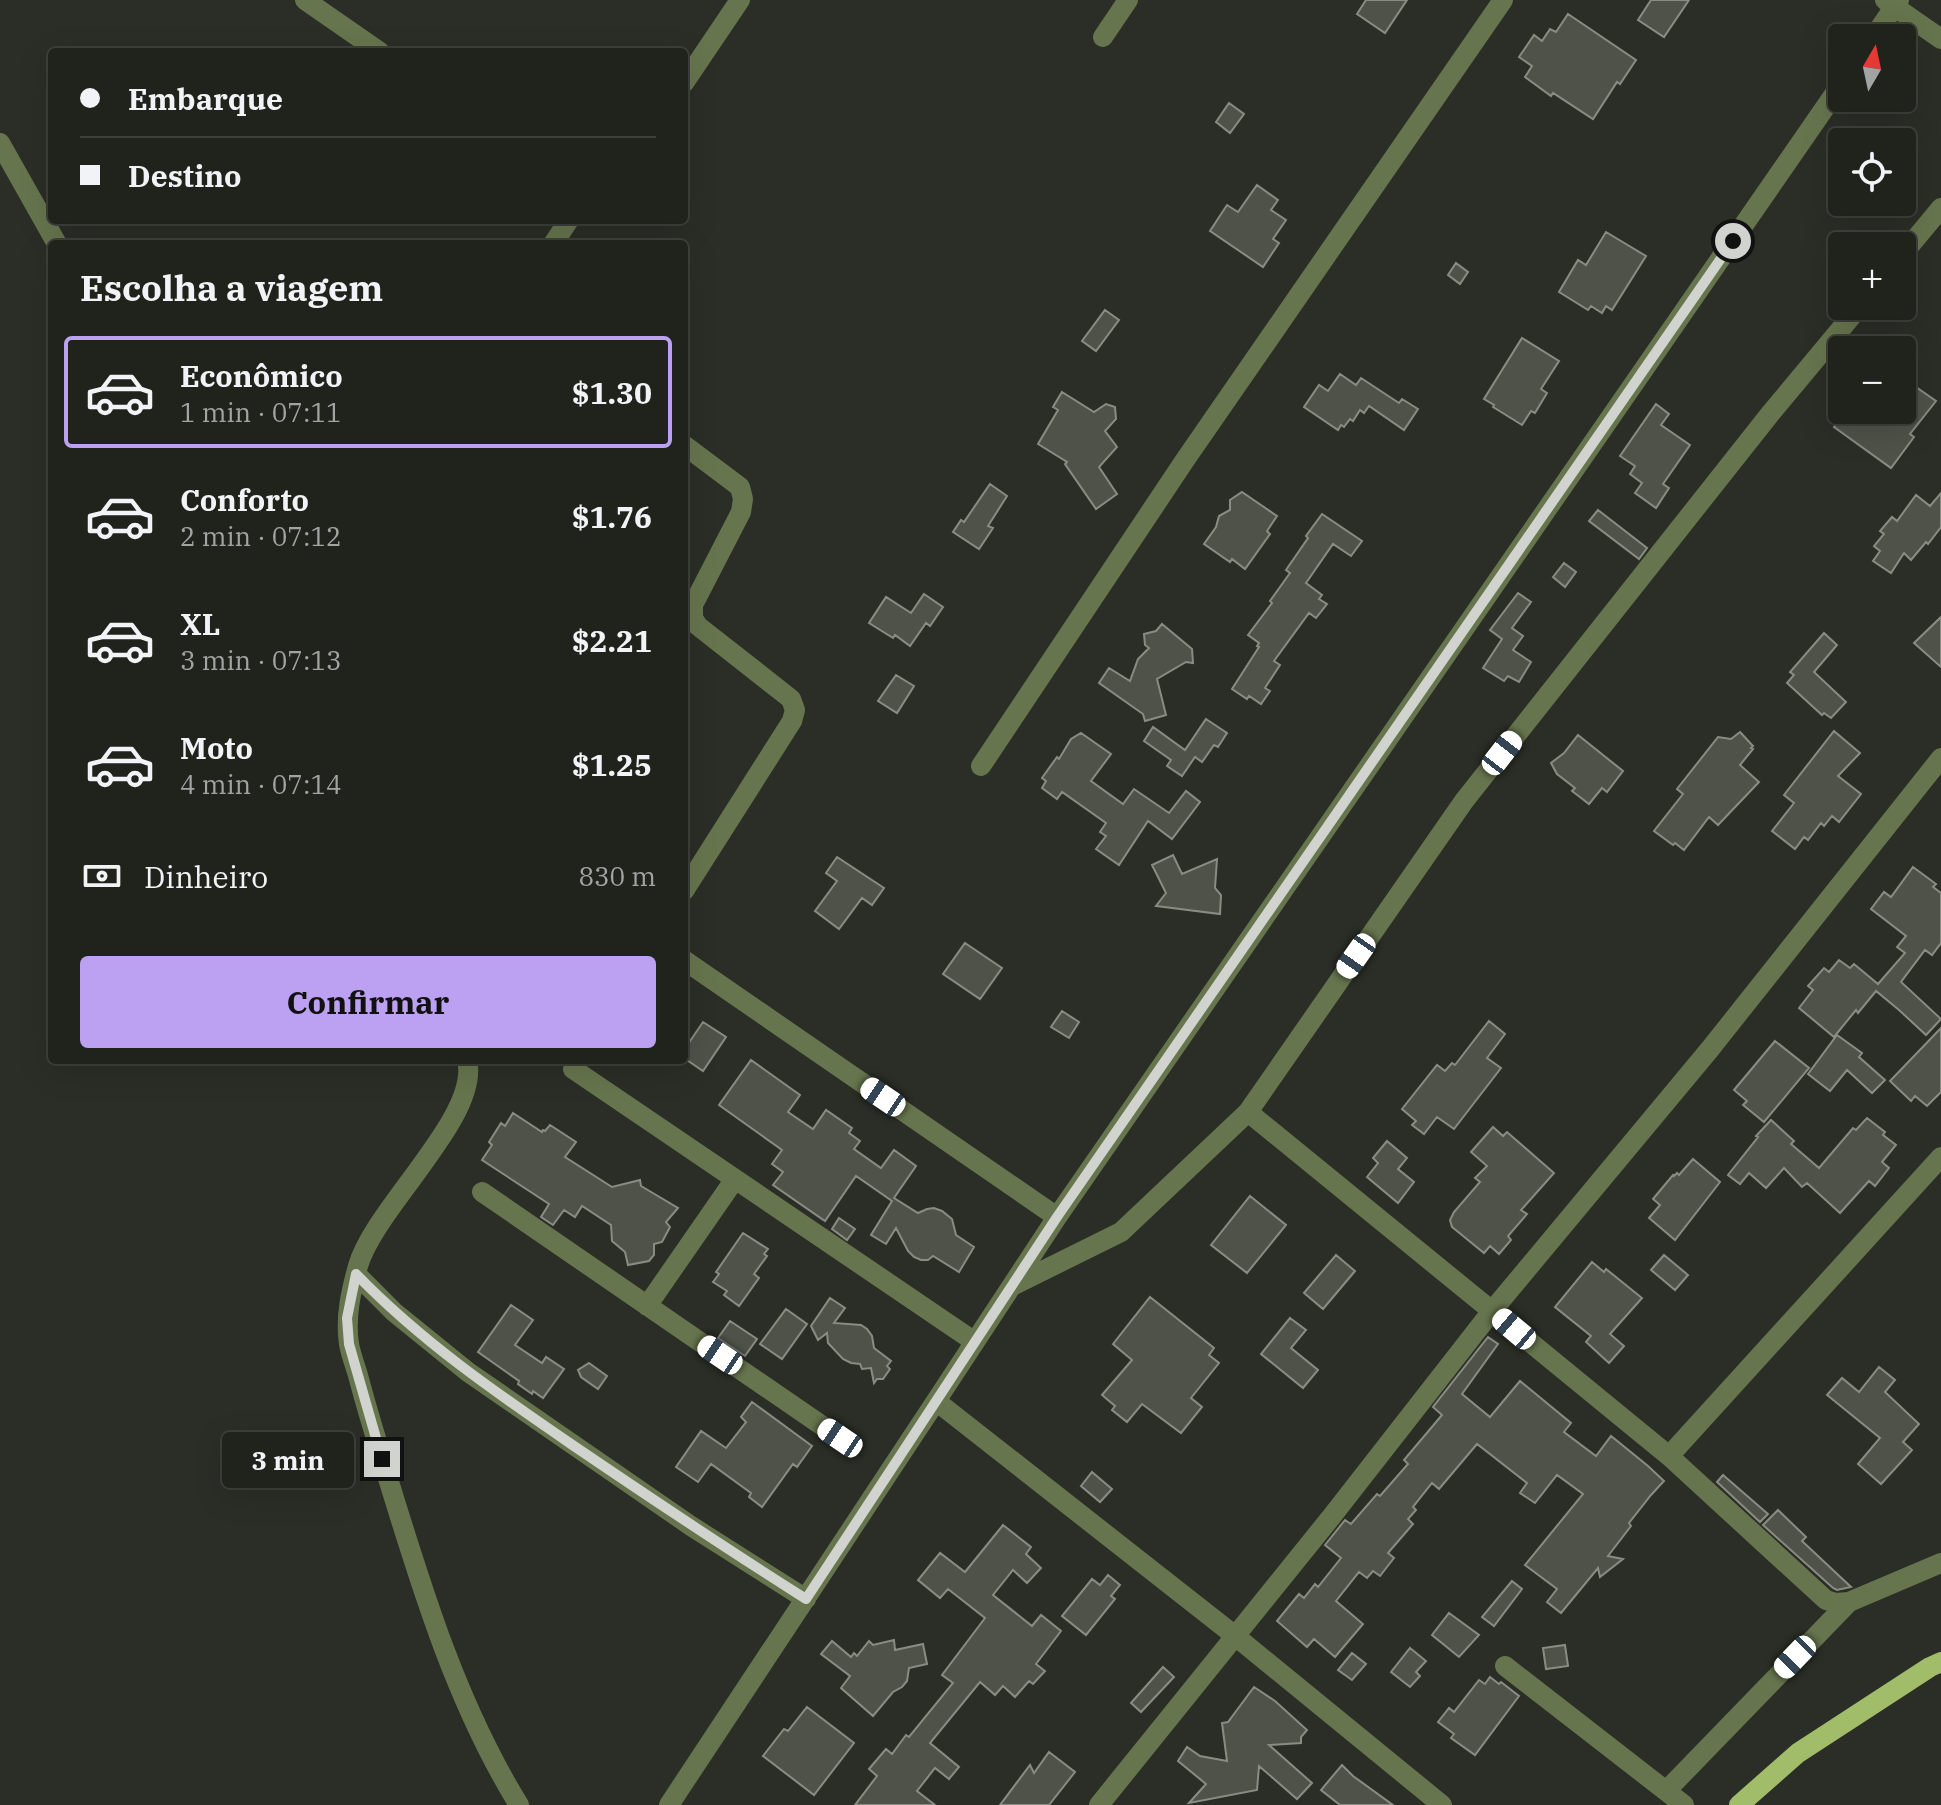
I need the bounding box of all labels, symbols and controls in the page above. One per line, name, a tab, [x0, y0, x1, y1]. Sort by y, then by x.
north arrow	[1828, 24, 1916, 112]
map controls	[1828, 24, 1916, 424]
text: Embarque	[128, 79, 283, 118]
button: locate	[1828, 128, 1916, 216]
text: Destino	[128, 156, 242, 195]
route start	[1715, 223, 1751, 259]
button: +	[1828, 232, 1916, 320]
text: Escolha a viagem	[80, 264, 383, 311]
button: −	[1828, 336, 1916, 424]
icon: car	[84, 356, 156, 428]
text: Econômico	[180, 356, 343, 395]
text: $1.30	[572, 373, 652, 412]
text: 1 min · 07:11	[180, 395, 342, 429]
icon: car	[84, 480, 156, 552]
text: Conforto	[180, 480, 309, 519]
text: $1.76	[572, 497, 652, 536]
text: 2 min · 07:12	[180, 519, 342, 553]
icon: car	[84, 604, 156, 676]
text: XL	[180, 604, 220, 643]
text: $2.21	[572, 621, 652, 660]
text: 3 min · 07:13	[180, 643, 342, 677]
car	[1478, 727, 1526, 779]
icon: car	[84, 728, 156, 800]
text: Moto	[180, 728, 253, 767]
text: $1.25	[572, 745, 652, 784]
text: 4 min · 07:14	[180, 767, 342, 801]
icon: cash	[80, 854, 124, 898]
text: Dinheiro	[144, 857, 268, 896]
text: 830 m	[578, 859, 656, 893]
car	[1332, 929, 1380, 983]
button: Confirmar	[80, 956, 656, 1048]
car	[856, 1074, 910, 1120]
car	[1488, 1304, 1540, 1354]
car	[693, 1332, 747, 1378]
car	[813, 1415, 867, 1461]
callout: 3 min	[222, 1431, 354, 1487]
route end	[364, 1441, 400, 1477]
text: 3 min	[252, 1443, 324, 1477]
car	[1770, 1631, 1820, 1683]

